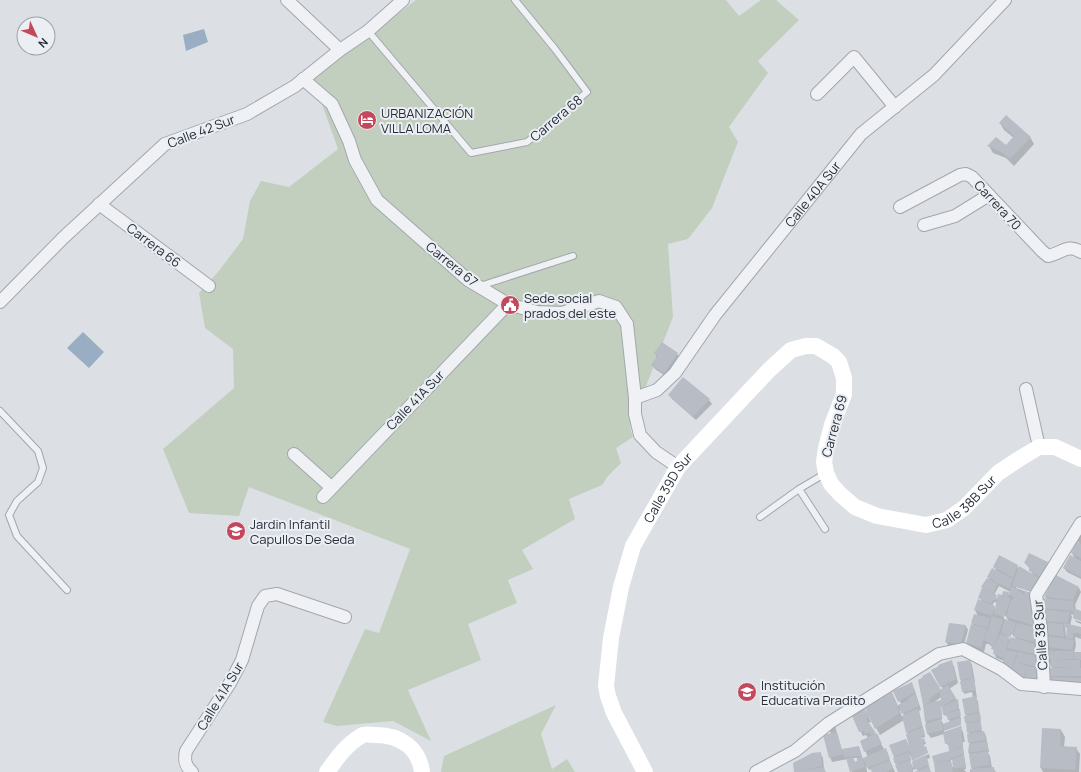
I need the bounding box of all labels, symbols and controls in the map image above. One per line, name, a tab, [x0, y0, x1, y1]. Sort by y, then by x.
north arrow	[16, 16, 56, 56]
text: N	[35, 35, 52, 51]
street label: Carrera 68	[526, 91, 586, 145]
place label: URBANIZACIÓN VILLA LOMA	[381, 104, 473, 137]
hotel icon: URBANIZACIÓN VILLA LOMA	[356, 109, 378, 131]
street label: Calle 42 Sur	[165, 110, 238, 152]
street label: Calle 40A Sur	[781, 157, 845, 231]
street label: Carrera 70	[970, 176, 1026, 234]
street label: Carrera 66	[123, 219, 185, 271]
street label: Carrera 67	[422, 237, 482, 291]
place label: Sede social prados del este	[524, 289, 616, 322]
public building icon: Sede social prados del este	[499, 294, 521, 316]
street label: Calle 41A Sur	[382, 366, 448, 434]
street label: Carrera 69	[817, 393, 851, 459]
street label: Calle 39D Sur	[639, 448, 697, 526]
street label: Calle 38B Sur	[930, 471, 1000, 532]
place label: Jardin Infantil Capullos De Seda	[250, 515, 355, 548]
school or university icon: Jardin Infantil Capullos De Seda	[225, 520, 247, 542]
street label: Calle 38 Sur	[1029, 599, 1051, 671]
street label: Calle 41A Sur	[193, 658, 248, 734]
place label: Institución Educativa Pradito	[761, 676, 866, 709]
school or university icon: Institución Educativa Pradito	[736, 681, 758, 703]

